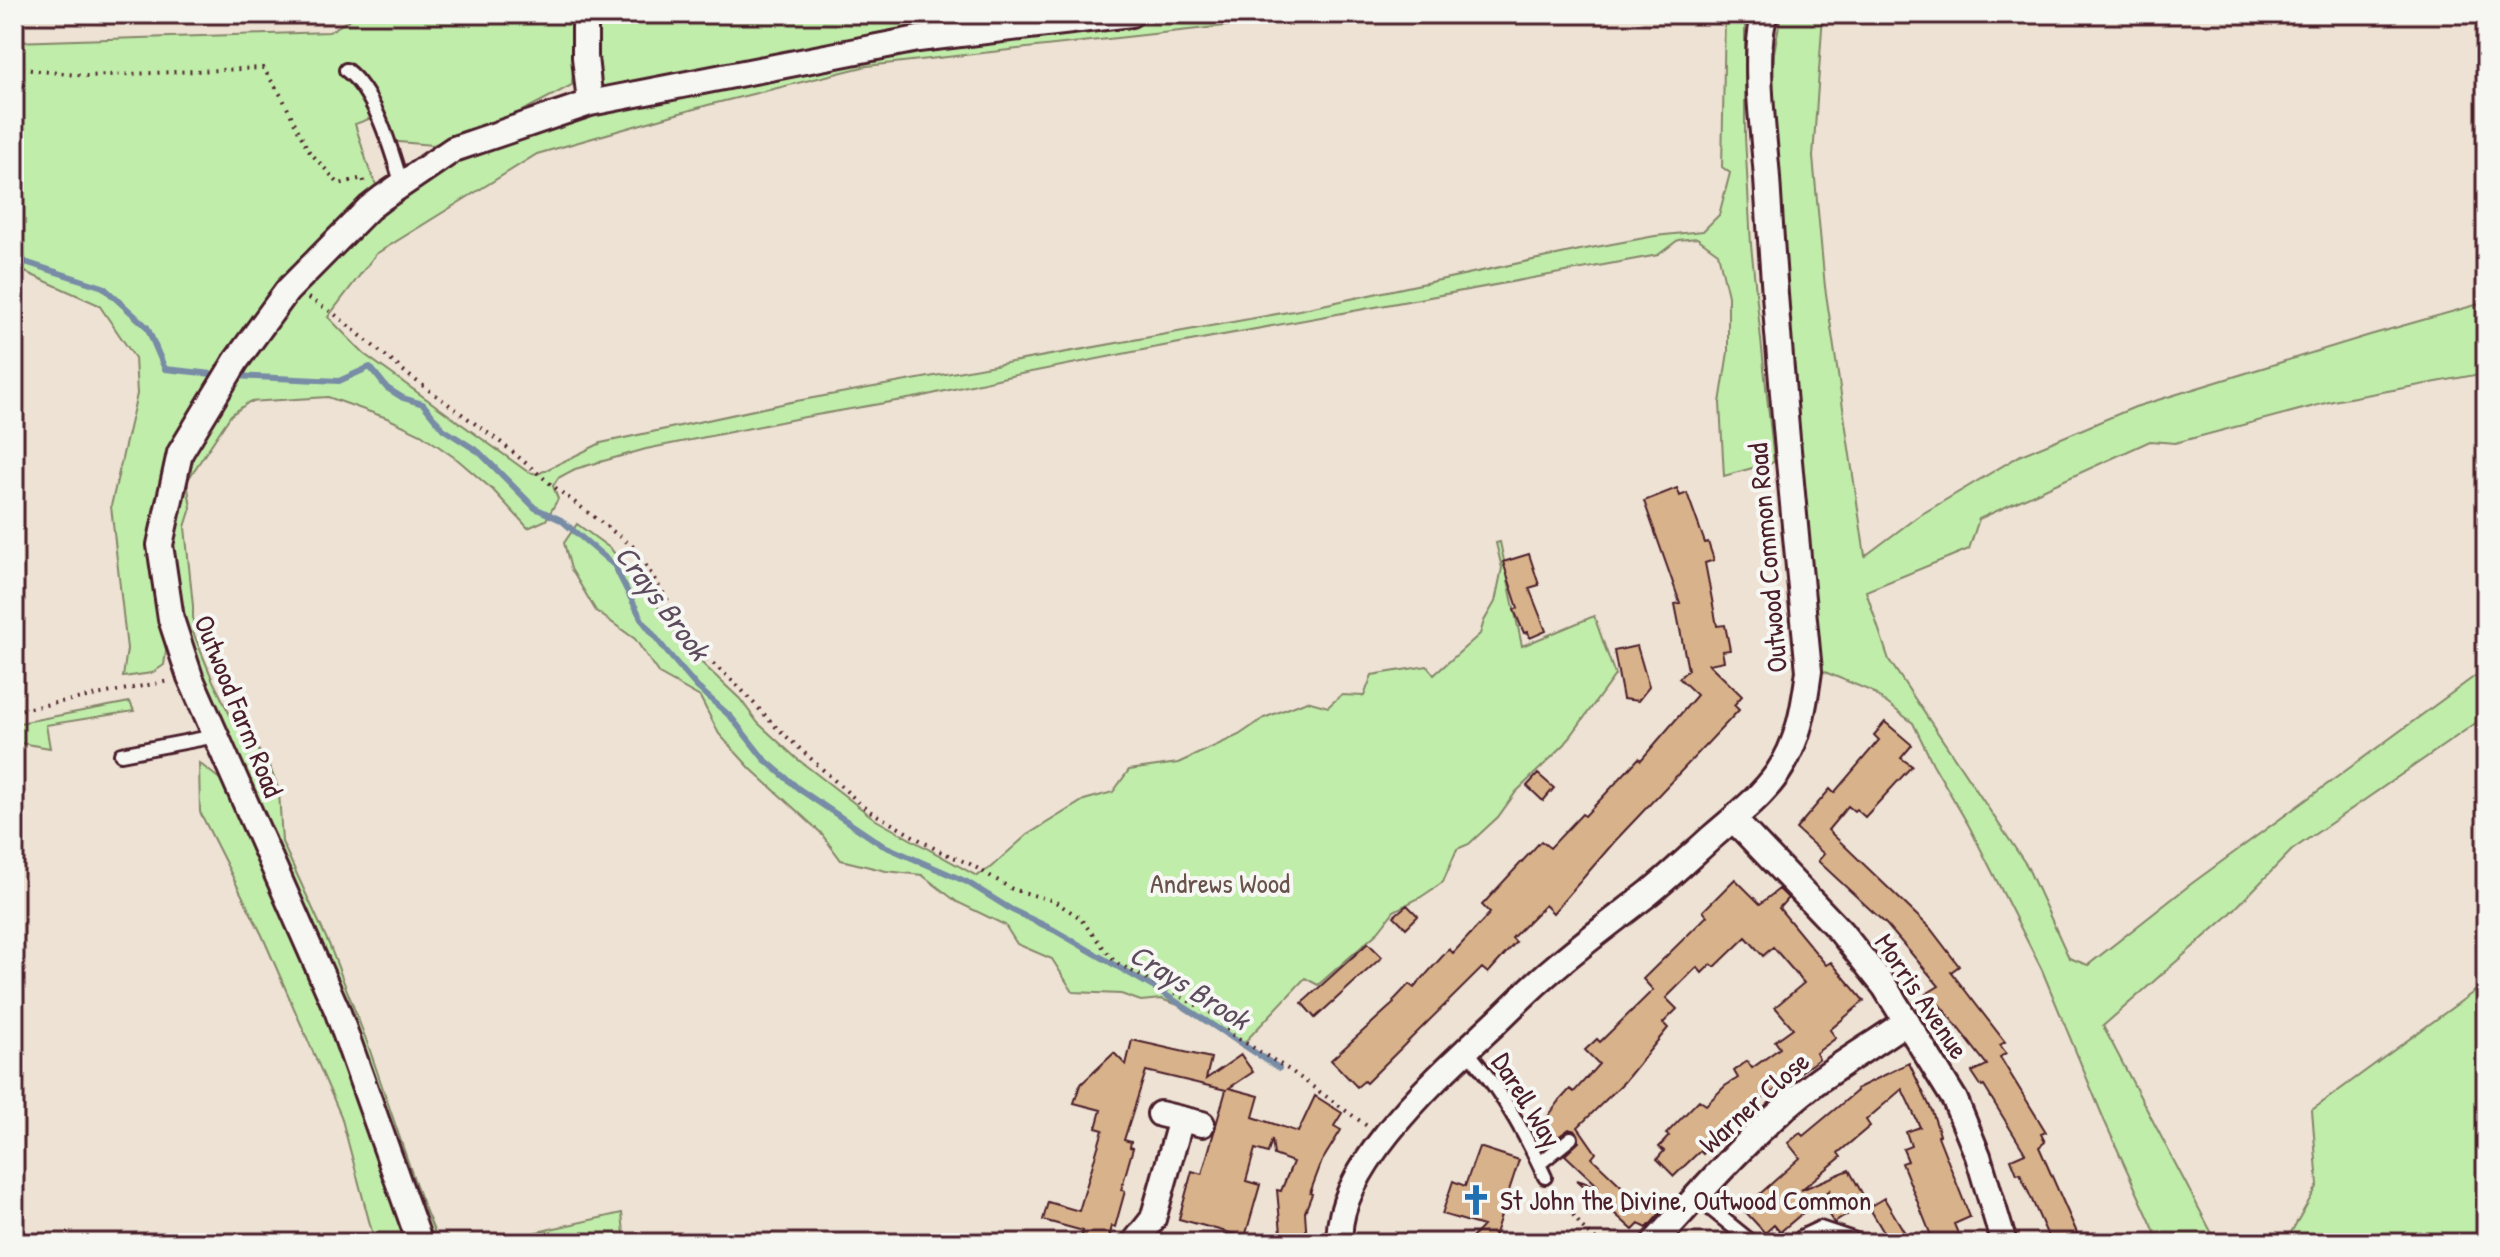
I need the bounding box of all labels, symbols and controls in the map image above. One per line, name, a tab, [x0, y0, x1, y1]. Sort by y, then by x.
street label: Outwood Common Road	[1738, 442, 1796, 674]
water label: Crays Brook	[606, 536, 721, 670]
street label: Outwood Farm Road	[185, 609, 293, 803]
park label: Andrews Wood	[1150, 864, 1290, 902]
street label: Morris Avenue	[1866, 926, 1978, 1066]
water label: Crays Brook	[1122, 933, 1260, 1041]
street label: Warner Close	[1691, 1042, 1817, 1162]
street label: Darell Way	[1483, 1046, 1571, 1155]
place label: St John the Divine, Outwood Common	[1500, 1181, 1871, 1219]
church icon: St John the Divine, Outwood Common	[1459, 1183, 1493, 1217]

